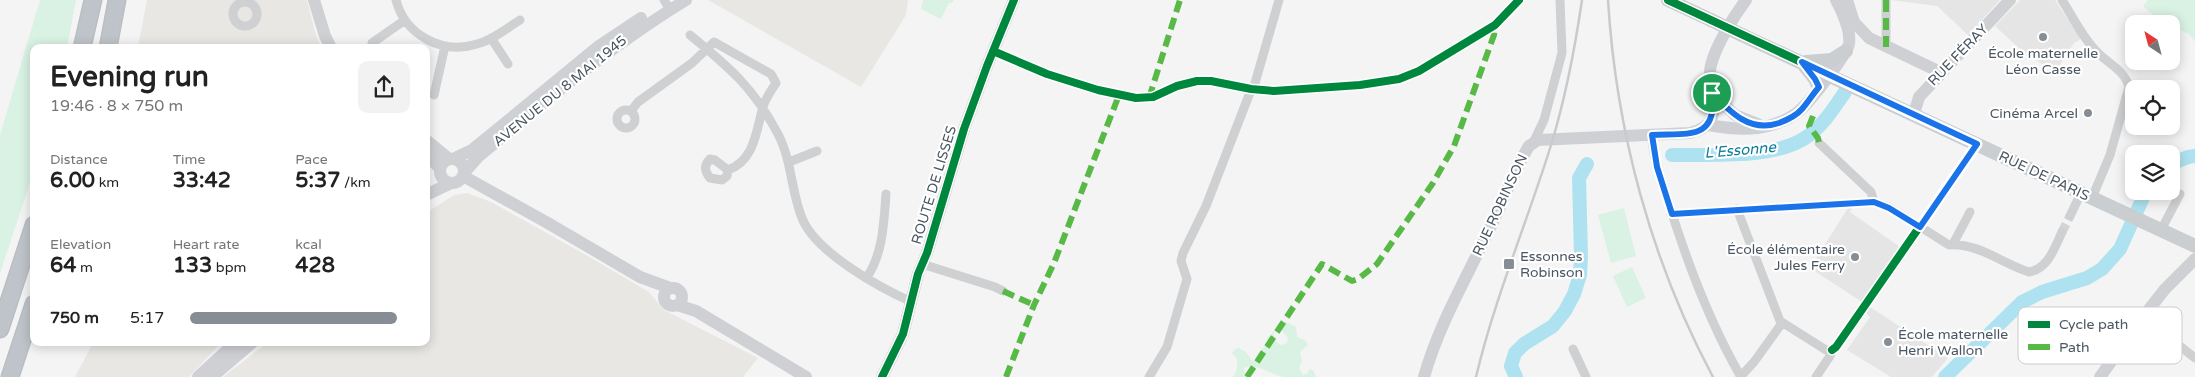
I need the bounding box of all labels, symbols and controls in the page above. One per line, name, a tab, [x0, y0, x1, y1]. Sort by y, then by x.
north arrow	[2125, 15, 2180, 70]
map controls	[2125, 15, 2180, 200]
street label: RUE FÉRAY	[1924, 21, 1992, 89]
marker: École maternelle Léon Casse	[2037, 31, 2049, 43]
street label: AVENUE DU 8 MAI 1945	[490, 32, 630, 150]
place label: École maternelle Léon Casse	[1988, 45, 2098, 78]
text: Evening run	[50, 60, 209, 94]
button: share	[358, 61, 410, 113]
pin	[1691, 72, 1733, 114]
icon: arrive	[1698, 79, 1726, 107]
button: locate	[2125, 80, 2180, 135]
text: 19:46 · 8 × 750 m	[50, 96, 183, 116]
place label: Cinéma Arcel	[1990, 105, 2078, 122]
marker: Cinéma Arcel	[2082, 107, 2094, 119]
street label: ROUTE DE LISSES	[908, 123, 960, 246]
water label: L'Essonne	[1703, 138, 1778, 162]
button: layers	[2125, 145, 2180, 200]
street label: RUE DE PARIS	[1996, 148, 2092, 205]
text: Distance	[50, 151, 108, 168]
text: Time	[173, 151, 205, 168]
text: Pace	[295, 151, 328, 168]
street label: RUE ROBINSON	[1469, 151, 1531, 259]
text: 6.00	[50, 168, 95, 193]
text: 33:42	[173, 168, 231, 193]
text: 5:37	[295, 168, 340, 193]
text: km	[95, 174, 119, 191]
text: /km	[340, 174, 371, 191]
text: Elevation	[50, 236, 111, 253]
text: Heart rate	[173, 236, 239, 253]
text: kcal	[295, 236, 322, 253]
place label: École élémentaire Jules Ferry	[1727, 241, 1845, 274]
place label: Essonnes Robinson	[1520, 248, 1583, 281]
marker: École élémentaire Jules Ferry	[1849, 251, 1861, 263]
text: 64	[50, 253, 76, 278]
text: 133	[173, 253, 212, 278]
text: 428	[295, 253, 335, 278]
marker: Essonnes Robinson	[1502, 257, 1516, 271]
text: m	[76, 259, 93, 276]
text: bpm	[212, 259, 246, 276]
legend	[2018, 307, 2182, 364]
text: 750 m	[50, 308, 99, 328]
text: 5:17	[130, 308, 164, 328]
text: Cycle path	[2059, 316, 2128, 333]
place label: École maternelle Henri Wallon	[1898, 326, 2008, 359]
marker: École maternelle Henri Wallon	[1882, 336, 1894, 348]
text: Path	[2059, 339, 2090, 356]

